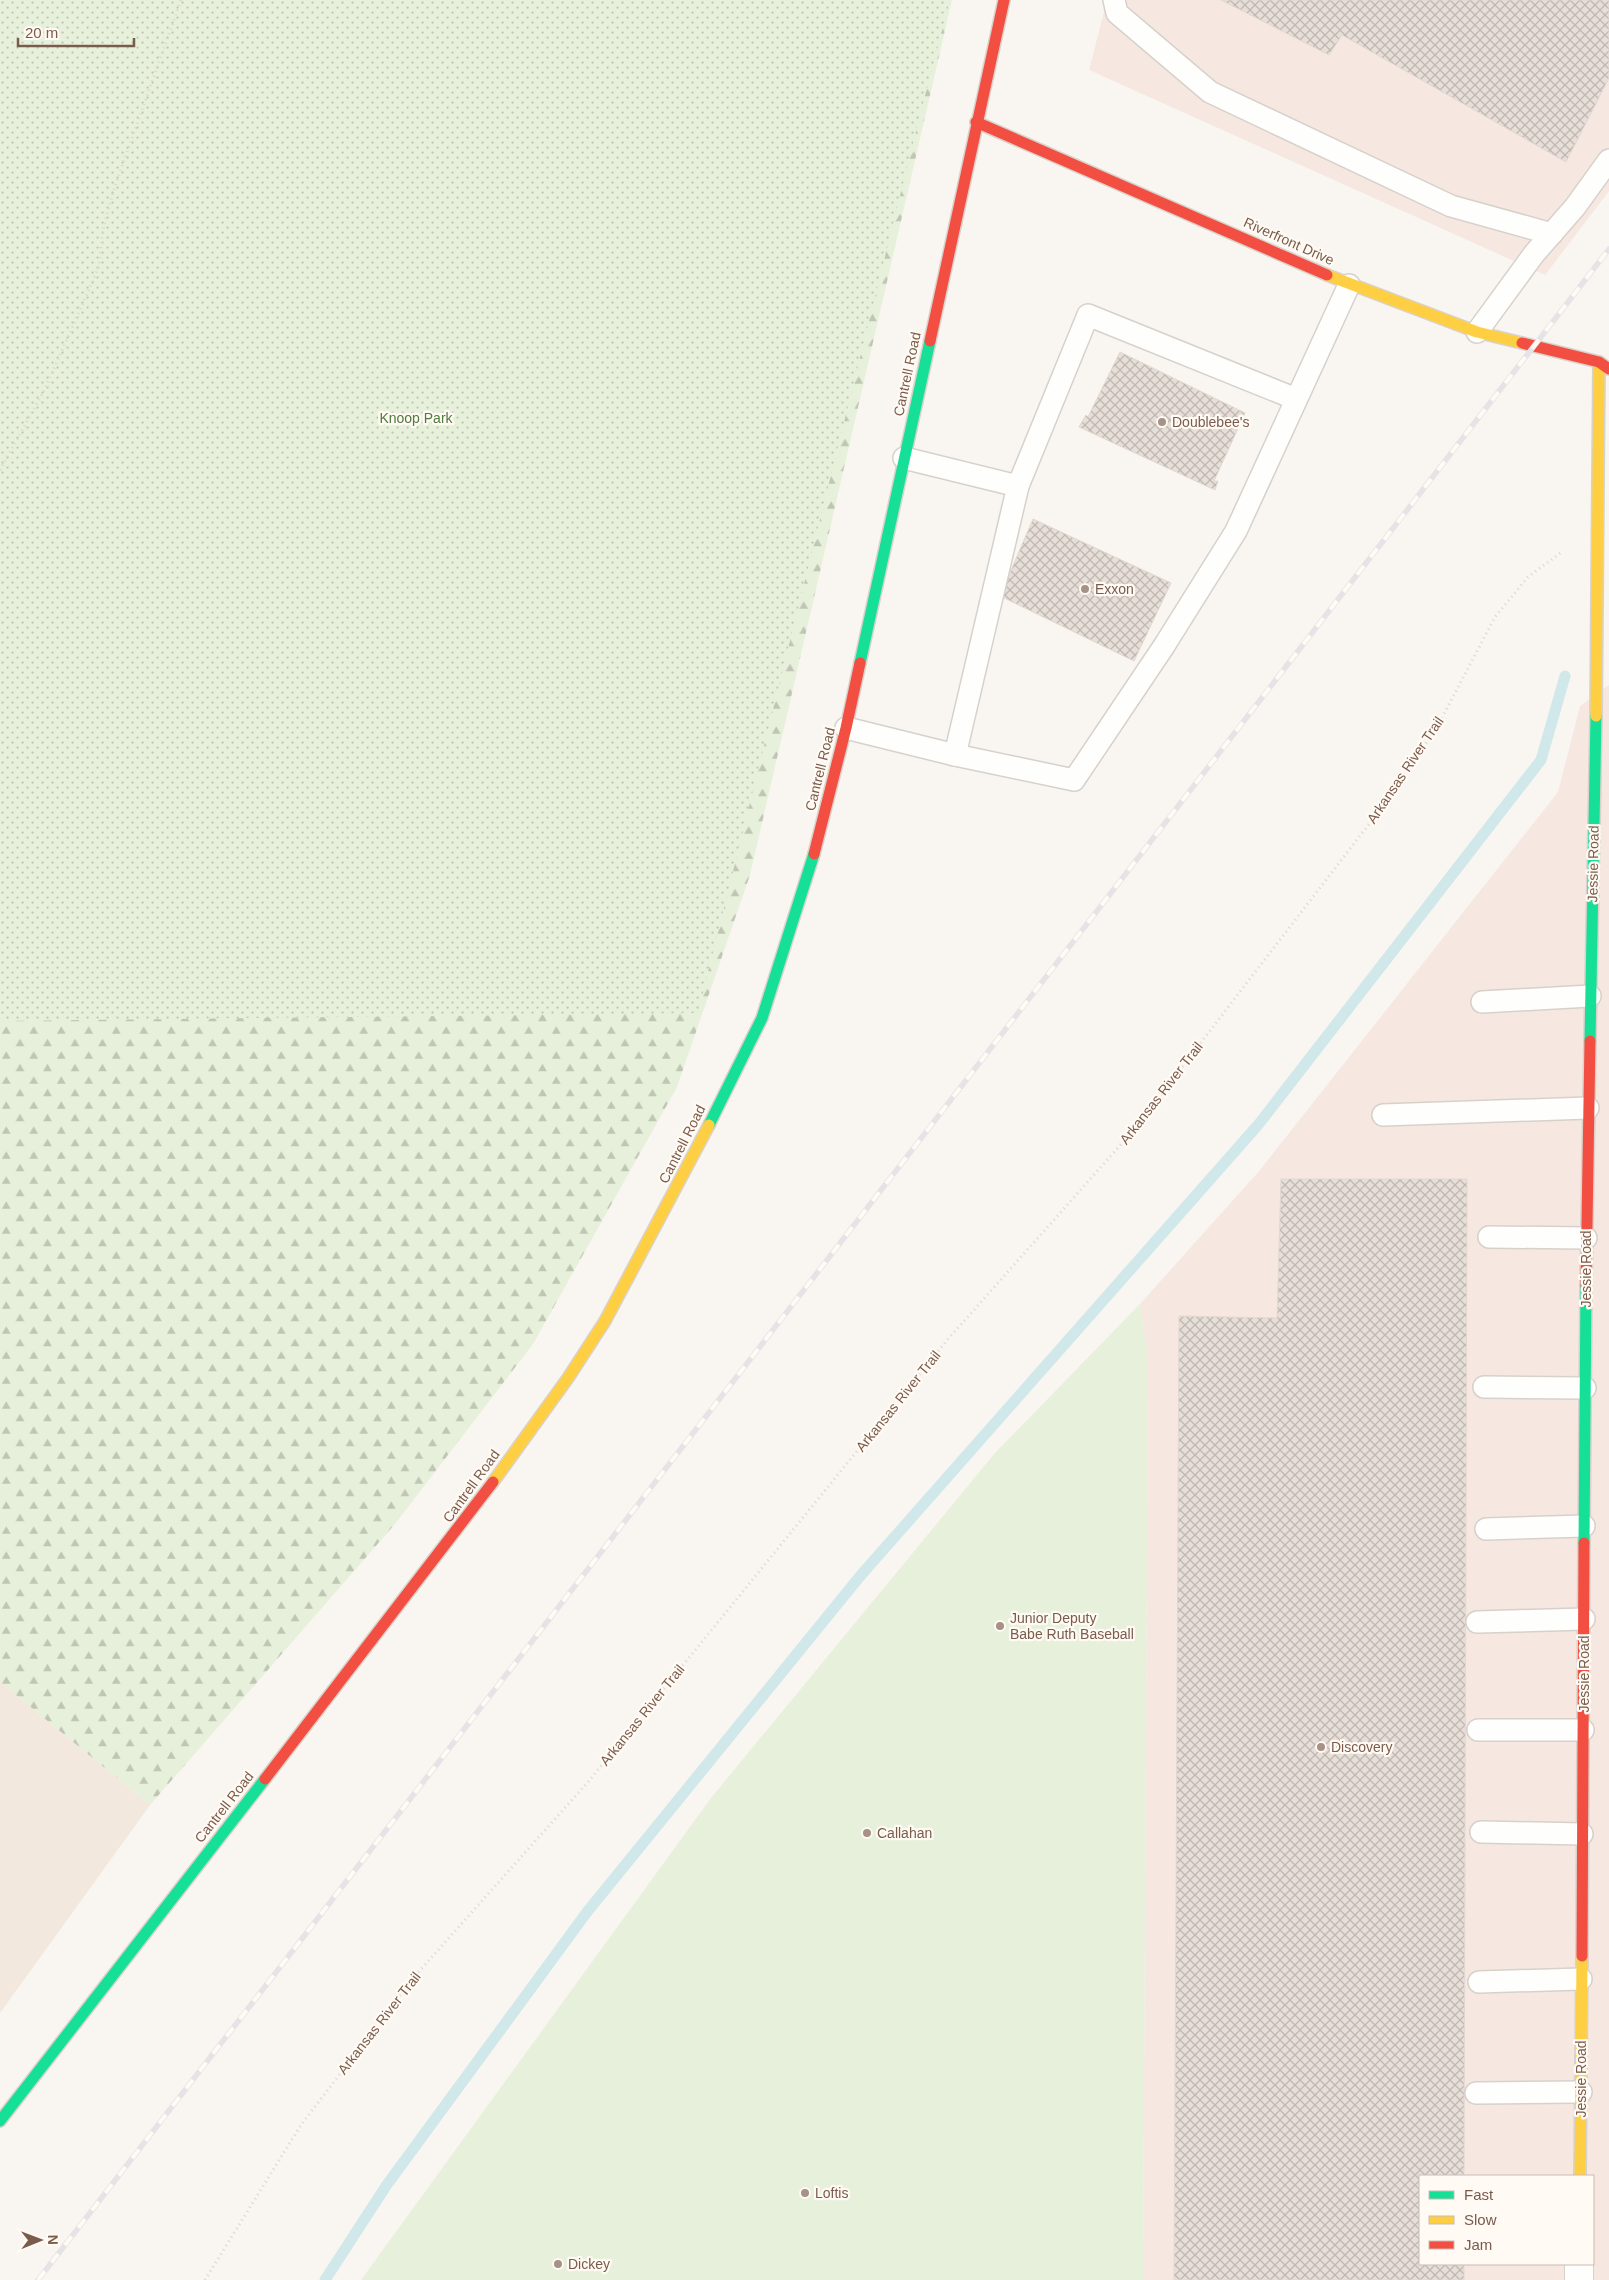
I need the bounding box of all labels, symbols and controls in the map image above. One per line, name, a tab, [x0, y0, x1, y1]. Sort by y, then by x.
scale bar	[18, 15, 134, 47]
text: 20 m	[25, 24, 58, 41]
street label: Riverfront Drive	[1241, 214, 1337, 268]
street label: Cantrell Road	[890, 330, 924, 418]
park label: Knoop Park	[379, 410, 454, 426]
place label: Doublebee's	[1172, 414, 1249, 430]
marker: Doublebee's	[1156, 416, 1168, 428]
place label: Exxon	[1095, 581, 1134, 597]
marker: Exxon	[1079, 583, 1091, 595]
street label: Arkansas River Trail	[1363, 714, 1447, 826]
street label: Cantrell Road	[802, 726, 838, 812]
street label: Jessie Road	[1584, 825, 1602, 903]
street label: Arkansas River Trail	[1116, 1039, 1206, 1147]
street label: Cantrell Road	[655, 1102, 709, 1186]
street label: Jessie Road	[1578, 1230, 1594, 1308]
street label: Arkansas River Trail	[852, 1347, 944, 1455]
street label: Cantrell Road	[439, 1447, 503, 1525]
place label: Junior Deputy Babe Ruth Baseball	[1010, 1610, 1134, 1642]
marker: Junior Deputy Babe Ruth Baseball	[994, 1620, 1006, 1632]
street label: Jessie Road	[1576, 1635, 1592, 1713]
street label: Arkansas River Trail	[596, 1661, 688, 1769]
place label: Discovery	[1331, 1739, 1392, 1755]
marker: Discovery	[1315, 1741, 1327, 1753]
street label: Cantrell Road	[191, 1768, 257, 1846]
place label: Callahan	[877, 1825, 932, 1841]
marker: Callahan	[861, 1827, 873, 1839]
street label: Arkansas River Trail	[334, 1969, 424, 2077]
street label: Jessie Road	[1573, 2040, 1589, 2118]
legend	[1419, 2175, 1594, 2265]
place label: Loftis	[815, 2185, 848, 2201]
text: Fast	[1464, 2186, 1494, 2203]
marker: Loftis	[799, 2187, 811, 2199]
text: Slow	[1464, 2211, 1497, 2228]
north arrow	[15, 2215, 65, 2265]
text: N	[45, 2235, 61, 2245]
text: Jam	[1464, 2236, 1492, 2253]
place label: Dickey	[568, 2256, 610, 2272]
marker: Dickey	[552, 2258, 564, 2270]

